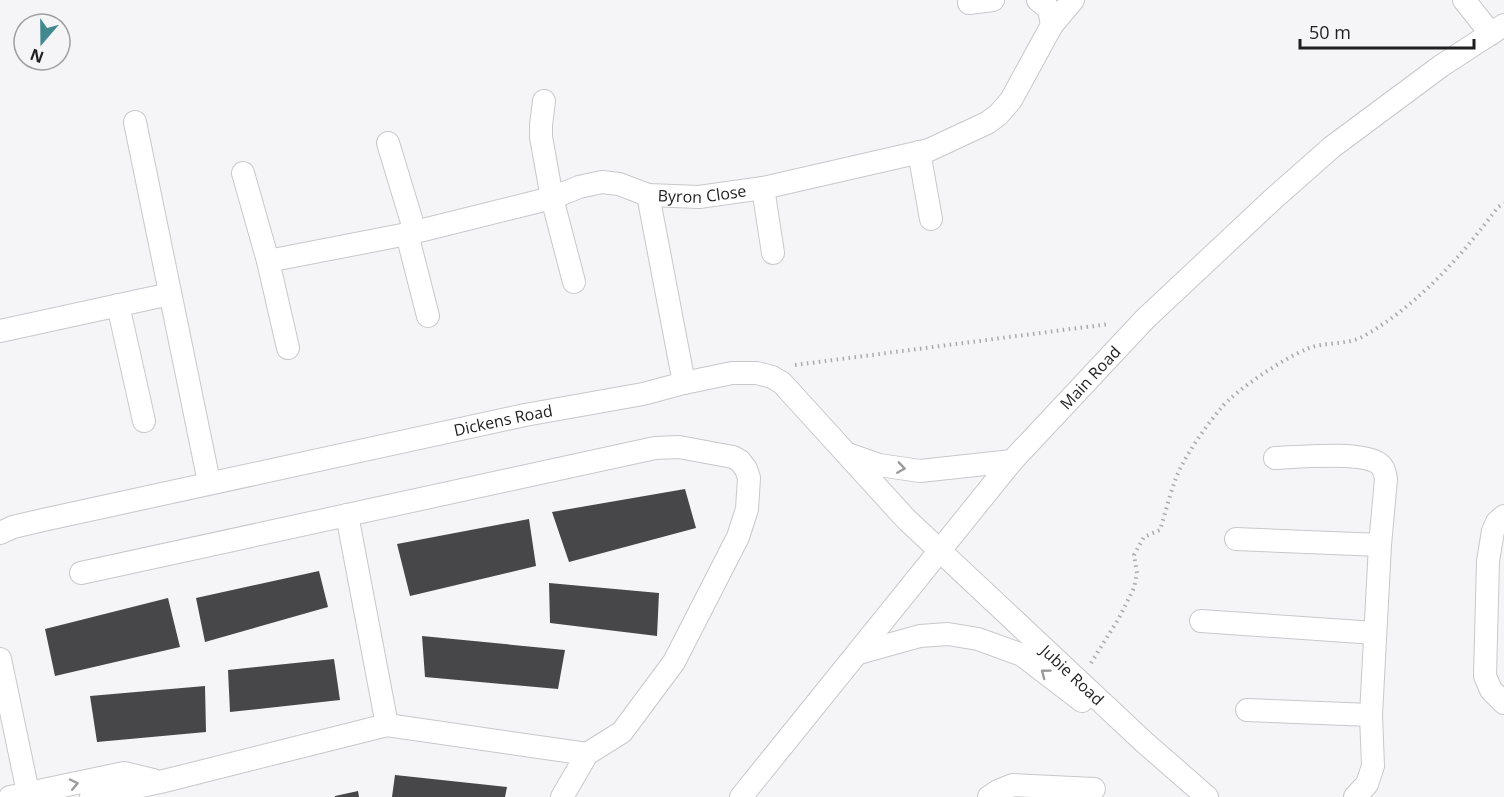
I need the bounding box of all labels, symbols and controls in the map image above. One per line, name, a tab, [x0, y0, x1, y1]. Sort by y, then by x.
north arrow	[12, 12, 72, 72]
scale bar	[1300, 12, 1474, 50]
text: 50 m	[1309, 20, 1351, 44]
text: N	[27, 44, 47, 69]
street label: Byron Close	[657, 179, 748, 208]
street label: Main Road	[1055, 341, 1125, 414]
street label: Dickens Road	[452, 399, 554, 441]
one-way arrow	[897, 461, 906, 473]
street label: Jubie Road	[1034, 638, 1109, 710]
one-way arrow	[1040, 669, 1051, 680]
one-way arrow	[69, 778, 79, 791]

